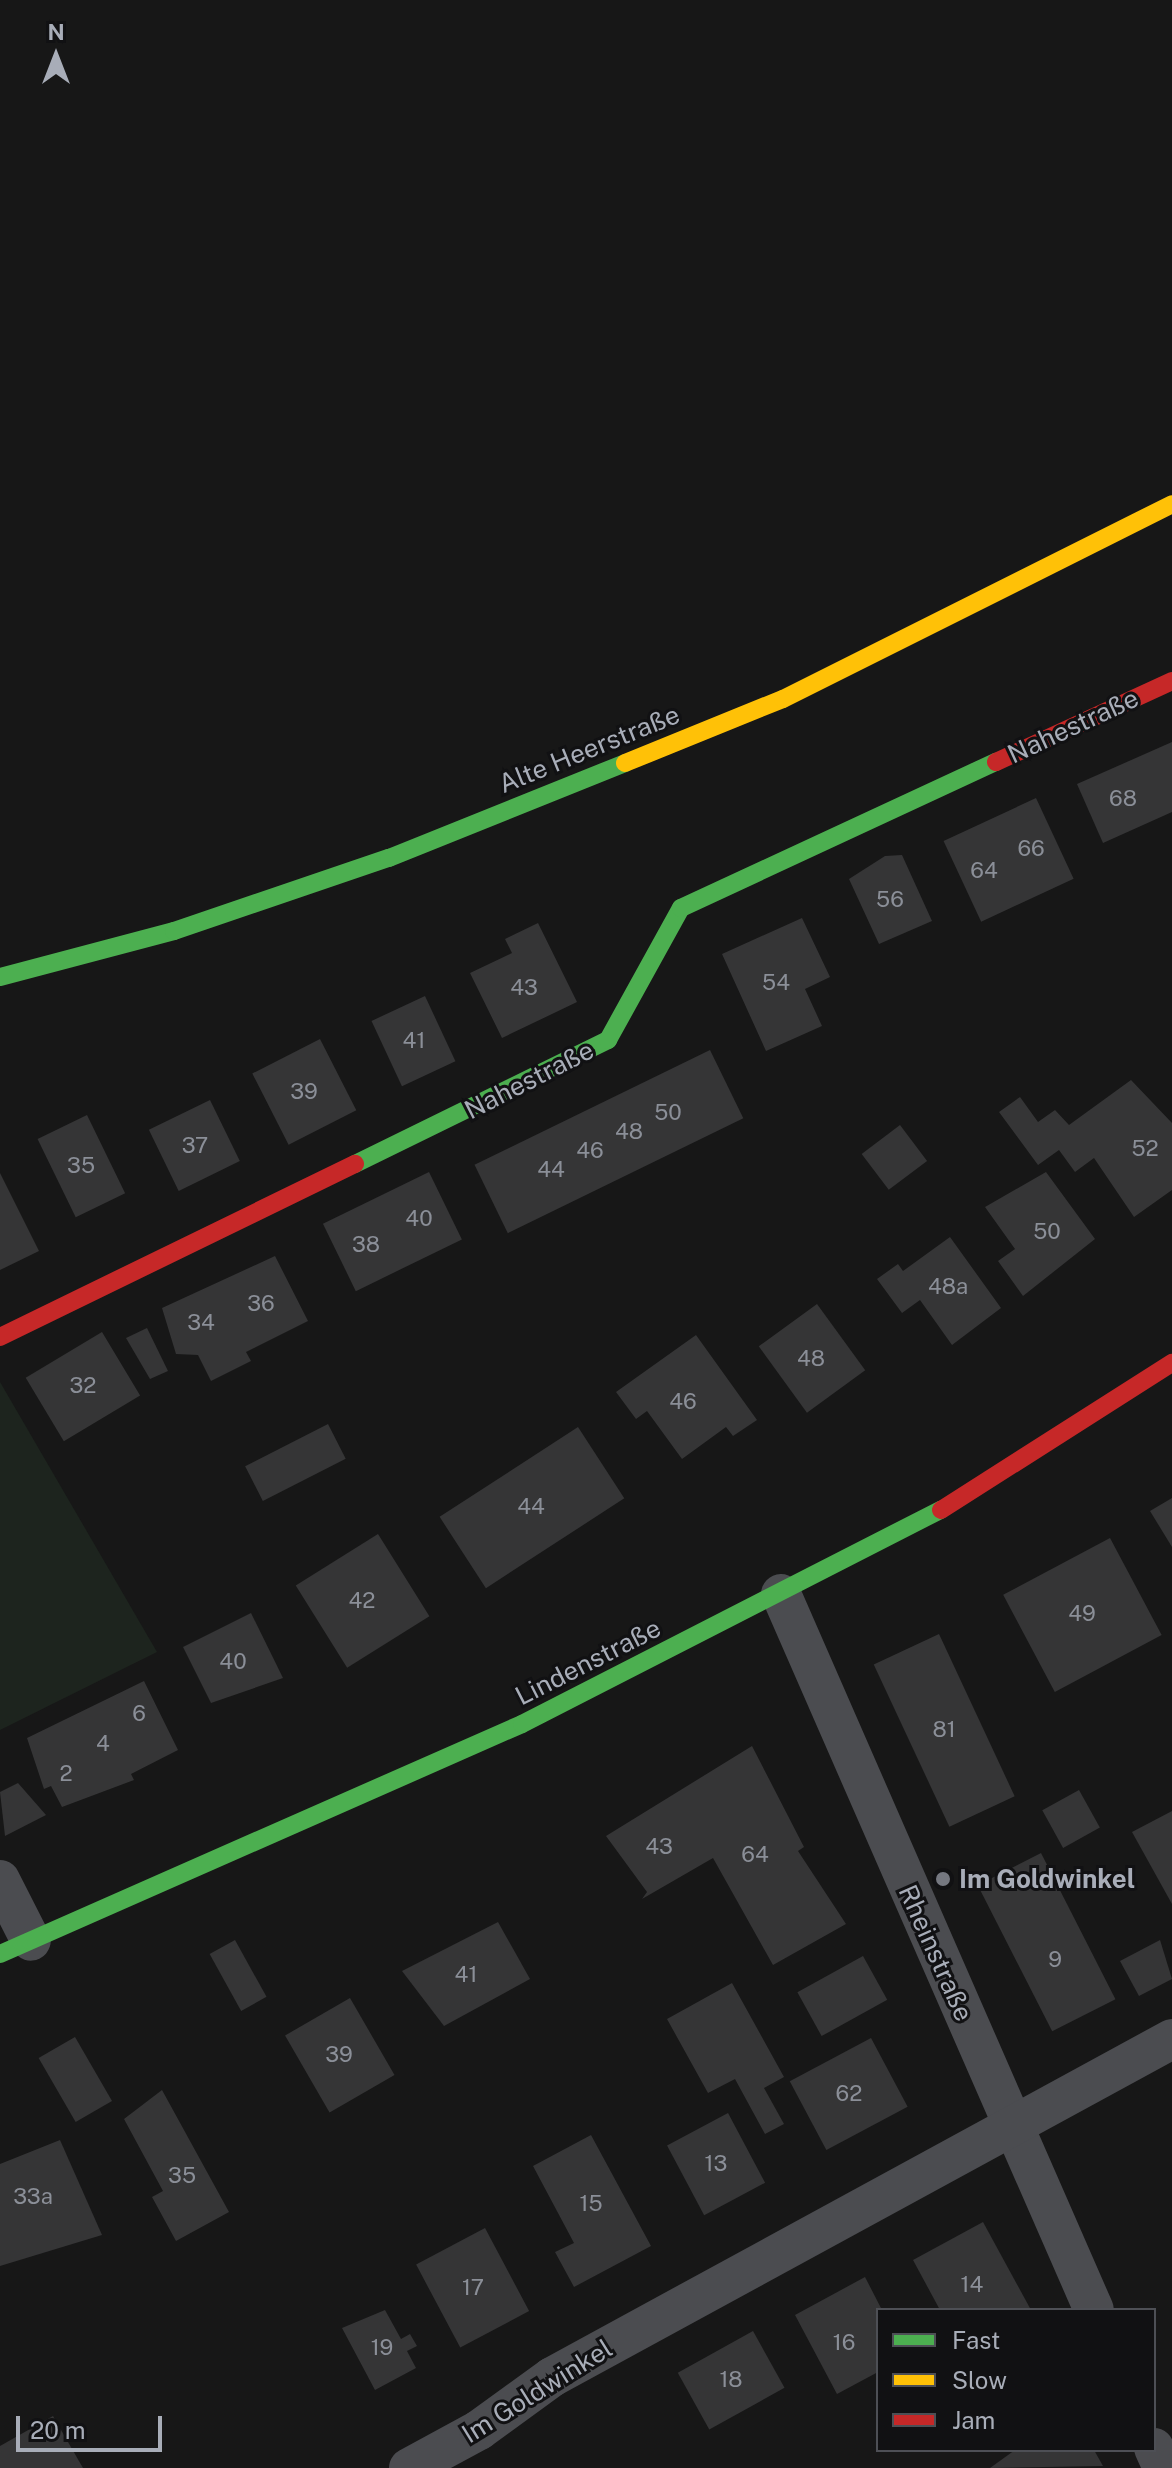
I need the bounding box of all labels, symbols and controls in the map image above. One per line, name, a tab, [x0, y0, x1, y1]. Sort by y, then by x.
north arrow	[16, 16, 96, 96]
text: N	[47, 19, 65, 45]
street label: Nahestraße	[1003, 682, 1143, 770]
street label: Alte Heerstraße	[494, 698, 684, 800]
house number: 68	[1109, 786, 1137, 812]
house number: 66	[1017, 836, 1045, 862]
house number: 64	[970, 858, 998, 884]
house number: 56	[876, 887, 904, 913]
house number: 54	[762, 970, 790, 996]
house number: 43	[510, 975, 538, 1001]
house number: 41	[403, 1028, 425, 1054]
street label: Nahestraße	[459, 1034, 599, 1126]
house number: 39	[290, 1079, 318, 1105]
house number: 50	[654, 1100, 682, 1126]
house number: 48	[615, 1119, 643, 1145]
house number: 37	[182, 1133, 208, 1159]
house number: 52	[1131, 1136, 1159, 1162]
house number: 46	[576, 1138, 604, 1164]
house number: 35	[67, 1153, 95, 1179]
house number: 44	[537, 1157, 565, 1183]
house number: 40	[405, 1206, 433, 1232]
house number: 50	[1033, 1219, 1061, 1245]
house number: 38	[352, 1232, 380, 1258]
house number: 48a	[928, 1274, 968, 1300]
house number: 36	[247, 1291, 275, 1317]
house number: 34	[187, 1310, 215, 1336]
house number: 48	[797, 1346, 825, 1372]
house number: 32	[70, 1373, 96, 1399]
house number: 46	[669, 1389, 697, 1415]
house number: 44	[517, 1494, 545, 1520]
house number: 42	[349, 1588, 375, 1614]
house number: 49	[1068, 1601, 1096, 1627]
street label: Lindenstraße	[510, 1612, 666, 1712]
house number: 40	[219, 1649, 247, 1675]
house number: 6	[132, 1701, 146, 1727]
house number: 81	[932, 1717, 956, 1743]
house number: 4	[96, 1731, 110, 1757]
house number: 2	[59, 1761, 73, 1787]
house number: 43	[645, 1834, 673, 1860]
house number: 64	[741, 1842, 769, 1868]
place label: Im Goldwinkel	[959, 1863, 1135, 1895]
marker: Im Goldwinkel	[934, 1870, 952, 1888]
street label: Rheinstraße	[892, 1880, 980, 2026]
house number: 9	[1048, 1947, 1062, 1973]
house number: 41	[455, 1962, 477, 1988]
house number: 39	[325, 2042, 353, 2068]
house number: 62	[836, 2081, 862, 2107]
house number: 13	[705, 2151, 727, 2177]
house number: 35	[168, 2163, 196, 2189]
house number: 33a	[13, 2184, 53, 2210]
house number: 15	[579, 2191, 603, 2217]
house number: 14	[961, 2272, 983, 2298]
house number: 17	[462, 2275, 484, 2301]
legend	[876, 2308, 1156, 2452]
text: Fast	[952, 2326, 1000, 2354]
house number: 16	[833, 2330, 855, 2356]
street label: Im Goldwinkel	[456, 2332, 618, 2450]
house number: 19	[371, 2335, 393, 2361]
text: Slow	[952, 2366, 1007, 2394]
house number: 18	[719, 2367, 743, 2393]
scale bar	[20, 2400, 166, 2450]
text: Jam	[952, 2406, 995, 2434]
text: 20 m	[30, 2416, 86, 2444]

